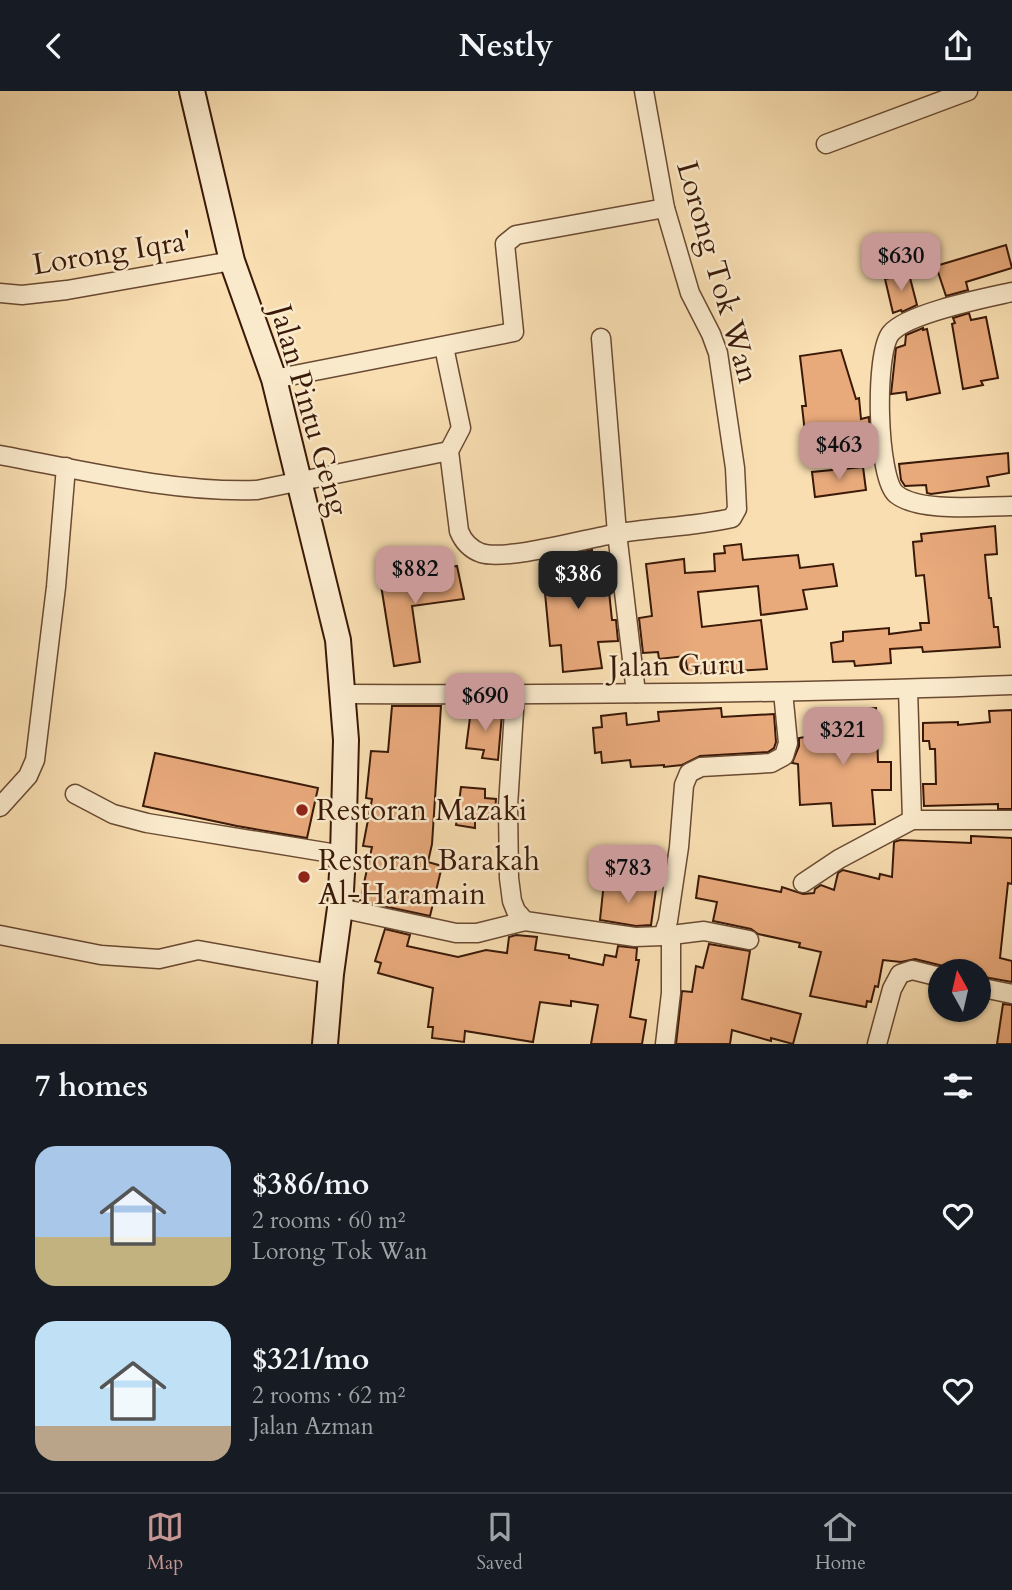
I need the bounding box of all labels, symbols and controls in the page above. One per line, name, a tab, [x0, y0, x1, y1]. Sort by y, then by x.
text: Nestly	[459, 24, 553, 68]
icon: back	[35, 27, 73, 65]
icon: share	[939, 27, 977, 65]
street label: Lorong Tok Wan	[666, 156, 769, 388]
street label: Lorong Iqra'	[30, 220, 195, 285]
pin: $630	[860, 233, 942, 293]
text: $630	[877, 240, 925, 271]
street label: Jalan Pintu Geng	[259, 296, 359, 520]
pin: $463	[798, 423, 880, 482]
text: $463	[815, 429, 863, 460]
pin: $882	[374, 547, 456, 606]
pin: $386	[537, 552, 619, 611]
text: $882	[391, 553, 439, 584]
text: $386	[554, 558, 602, 589]
street label: Jalan Guru	[604, 644, 746, 687]
pin: $690	[444, 673, 526, 733]
text: $690	[461, 680, 509, 711]
pin: $321	[802, 707, 884, 767]
text: $321	[819, 714, 867, 745]
place label: Restoran Mazaki	[316, 790, 527, 831]
marker: Restoran Mazaki	[294, 802, 310, 818]
place label: Restoran Barakah Al-Haramain	[318, 840, 540, 915]
pin: $783	[587, 845, 669, 905]
text: $783	[604, 852, 652, 883]
marker: Restoran Barakah Al-Haramain	[296, 869, 312, 885]
north arrow	[928, 959, 990, 1022]
map controls	[928, 959, 991, 1022]
text: 7 homes	[35, 1066, 148, 1107]
icon: filters	[939, 1067, 977, 1105]
text: $386/mo	[252, 1164, 369, 1205]
icon: home	[91, 1174, 175, 1258]
icon: heart	[939, 1197, 977, 1235]
text: 2 rooms · 60 m²	[252, 1205, 405, 1236]
text: Lorong Tok Wan	[252, 1236, 428, 1267]
text: $321/mo	[252, 1339, 369, 1380]
icon: home	[91, 1349, 175, 1433]
icon: heart	[939, 1372, 977, 1410]
text: 2 rooms · 62 m²	[252, 1380, 405, 1411]
text: Jalan Azman	[252, 1411, 374, 1442]
tab: Map	[146, 1508, 184, 1576]
tab: Saved	[477, 1508, 523, 1576]
tab: Home	[815, 1508, 866, 1576]

